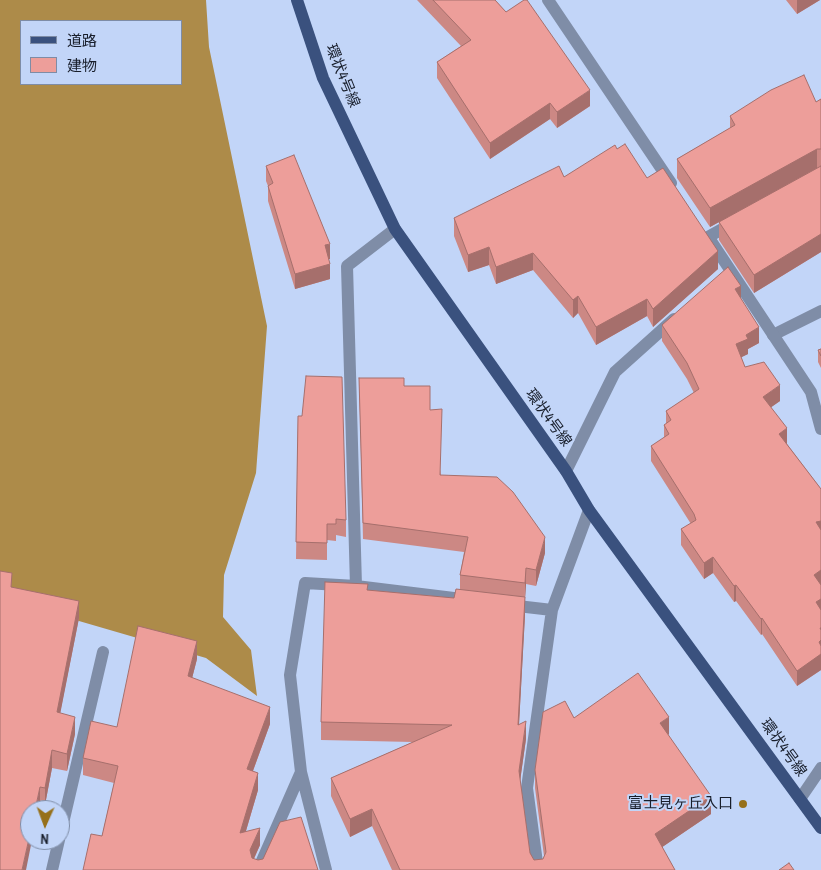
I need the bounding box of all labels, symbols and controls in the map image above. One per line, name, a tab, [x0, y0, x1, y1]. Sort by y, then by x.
legend	[20, 20, 182, 85]
text: 道路	[67, 30, 97, 51]
street label: 環状4号線	[321, 42, 363, 110]
text: 建物	[67, 55, 97, 76]
street label: 環状4号線	[521, 386, 575, 450]
street label: 環状4号線	[756, 716, 810, 780]
place label: 富士見ヶ丘入口	[628, 795, 733, 813]
marker: 富士見ヶ丘入口	[737, 798, 749, 810]
north arrow	[20, 800, 70, 850]
text: N	[40, 830, 49, 848]

